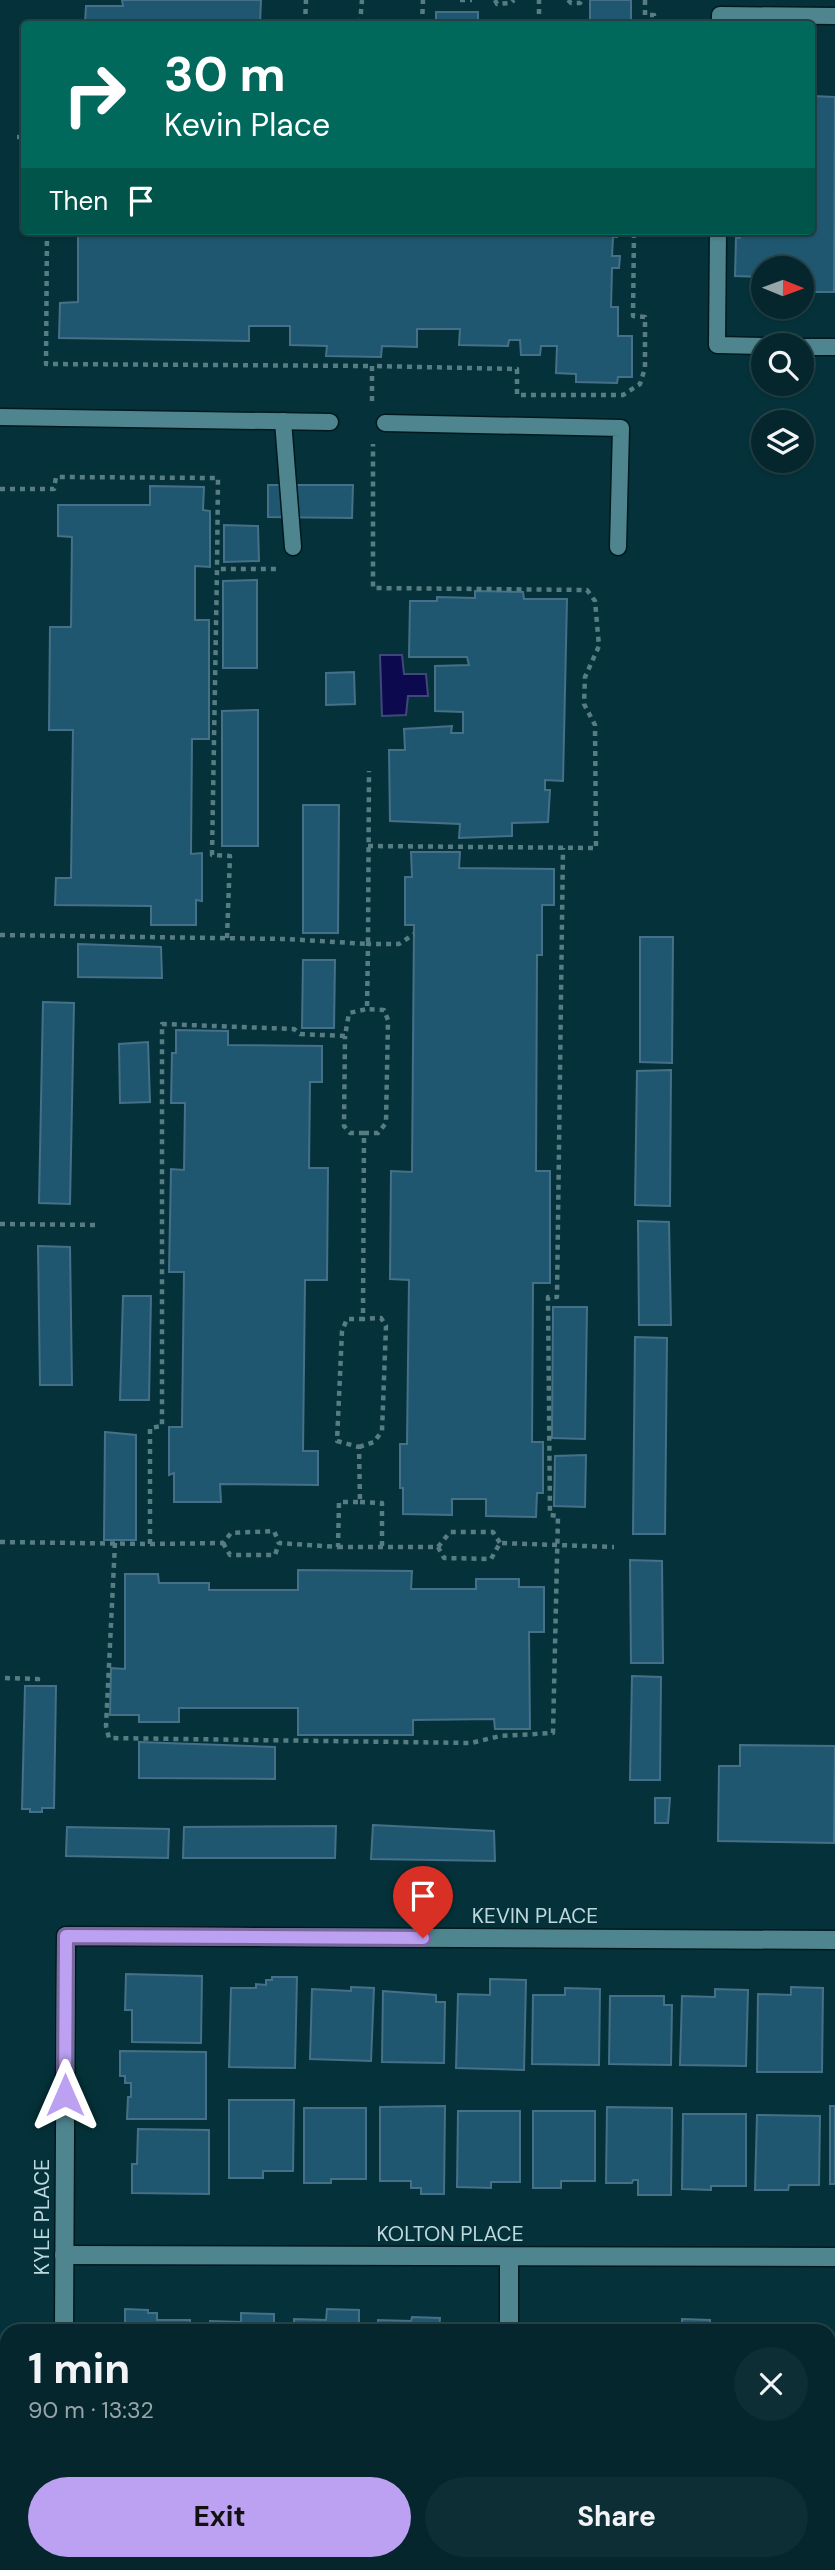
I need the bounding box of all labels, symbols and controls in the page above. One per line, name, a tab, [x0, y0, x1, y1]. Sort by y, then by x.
text: 30 m	[164, 42, 286, 106]
icon: right	[49, 49, 140, 140]
text: Kevin Place	[164, 104, 330, 146]
icon: arrive	[122, 182, 160, 220]
text: Then	[49, 184, 108, 218]
north arrow	[751, 256, 814, 318]
map controls	[751, 256, 814, 473]
button: search	[751, 333, 814, 396]
button: layers	[751, 410, 814, 473]
pin	[393, 1866, 453, 1938]
icon: arrive	[404, 1877, 442, 1915]
street label: KEVIN PLACE	[472, 1902, 598, 1930]
position arrow	[28, 2058, 102, 2132]
street label: KYLE PLACE	[28, 2159, 56, 2275]
street label: KOLTON PLACE	[376, 2220, 524, 2248]
text: 1 min	[28, 2341, 130, 2396]
button: close	[734, 2347, 808, 2421]
text: 90 m · 13:32	[28, 2395, 154, 2425]
button: Exit	[28, 2477, 411, 2557]
button: Share	[425, 2477, 808, 2557]

